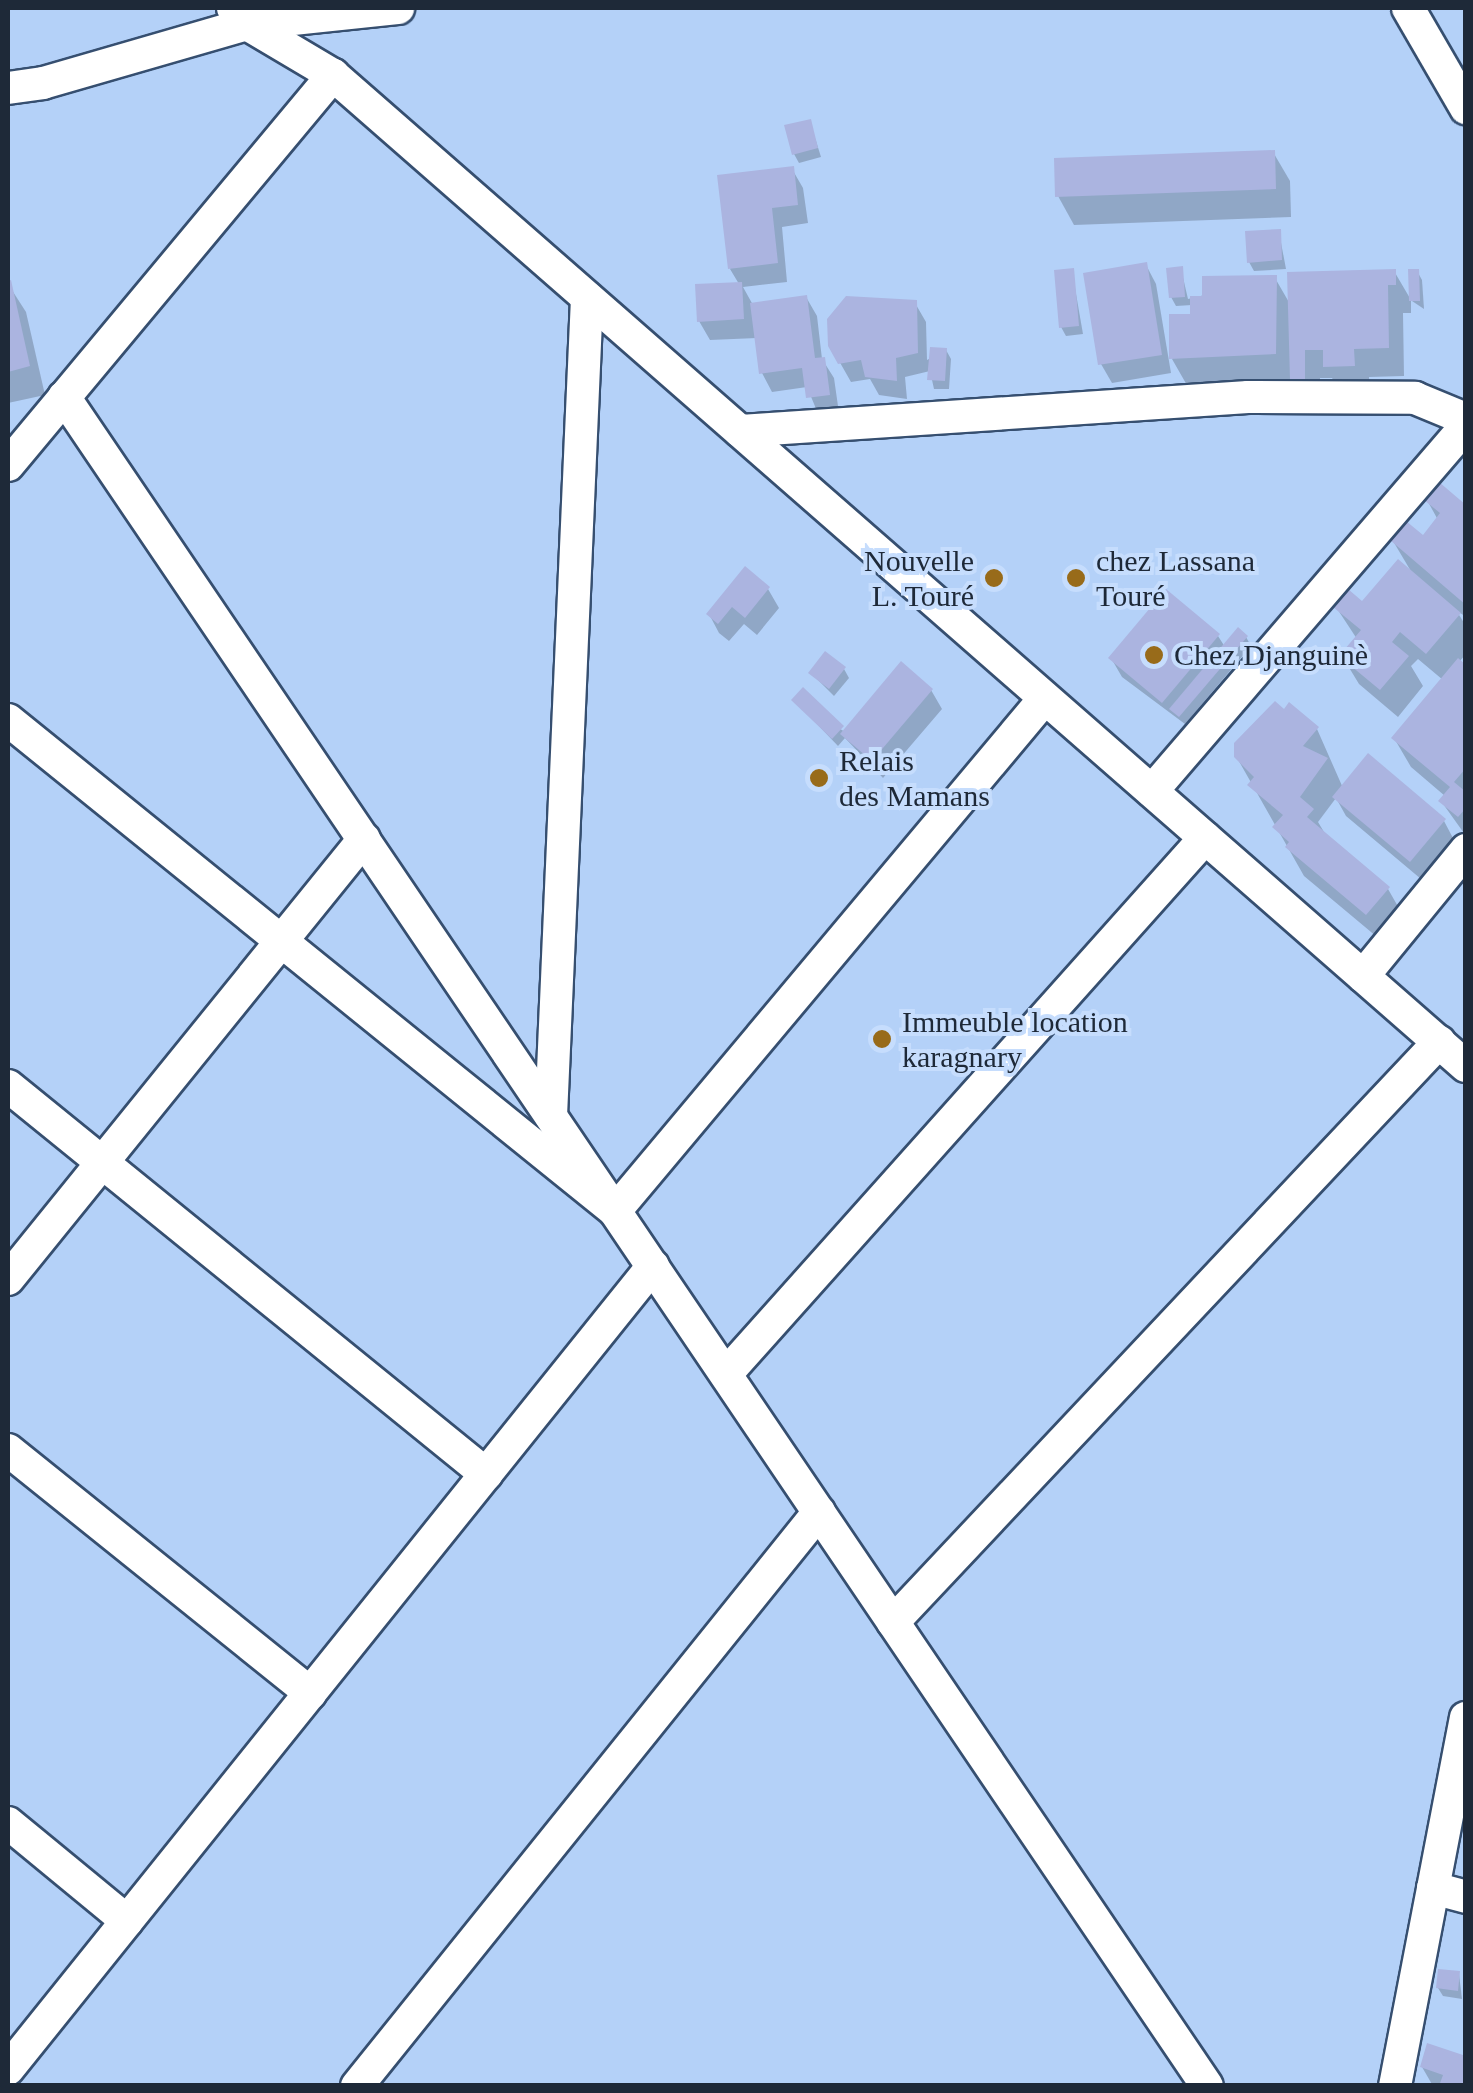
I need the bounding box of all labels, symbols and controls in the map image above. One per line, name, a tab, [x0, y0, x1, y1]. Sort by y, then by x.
place label: Nouvelle L. Touré	[864, 543, 974, 614]
place label: chez Lassana Touré	[1096, 543, 1255, 614]
marker: Nouvelle L. Touré	[983, 567, 1005, 589]
marker: chez Lassana Touré	[1065, 567, 1087, 589]
place label: Chez Djanguinè	[1174, 637, 1368, 673]
marker: Chez Djanguinè	[1143, 644, 1165, 666]
place label: Relais des Mamans	[839, 743, 990, 814]
marker: Relais des Mamans	[808, 767, 830, 789]
place label: Immeuble location karagnary	[902, 1004, 1128, 1074]
marker: Immeuble location karagnary	[871, 1028, 893, 1050]

